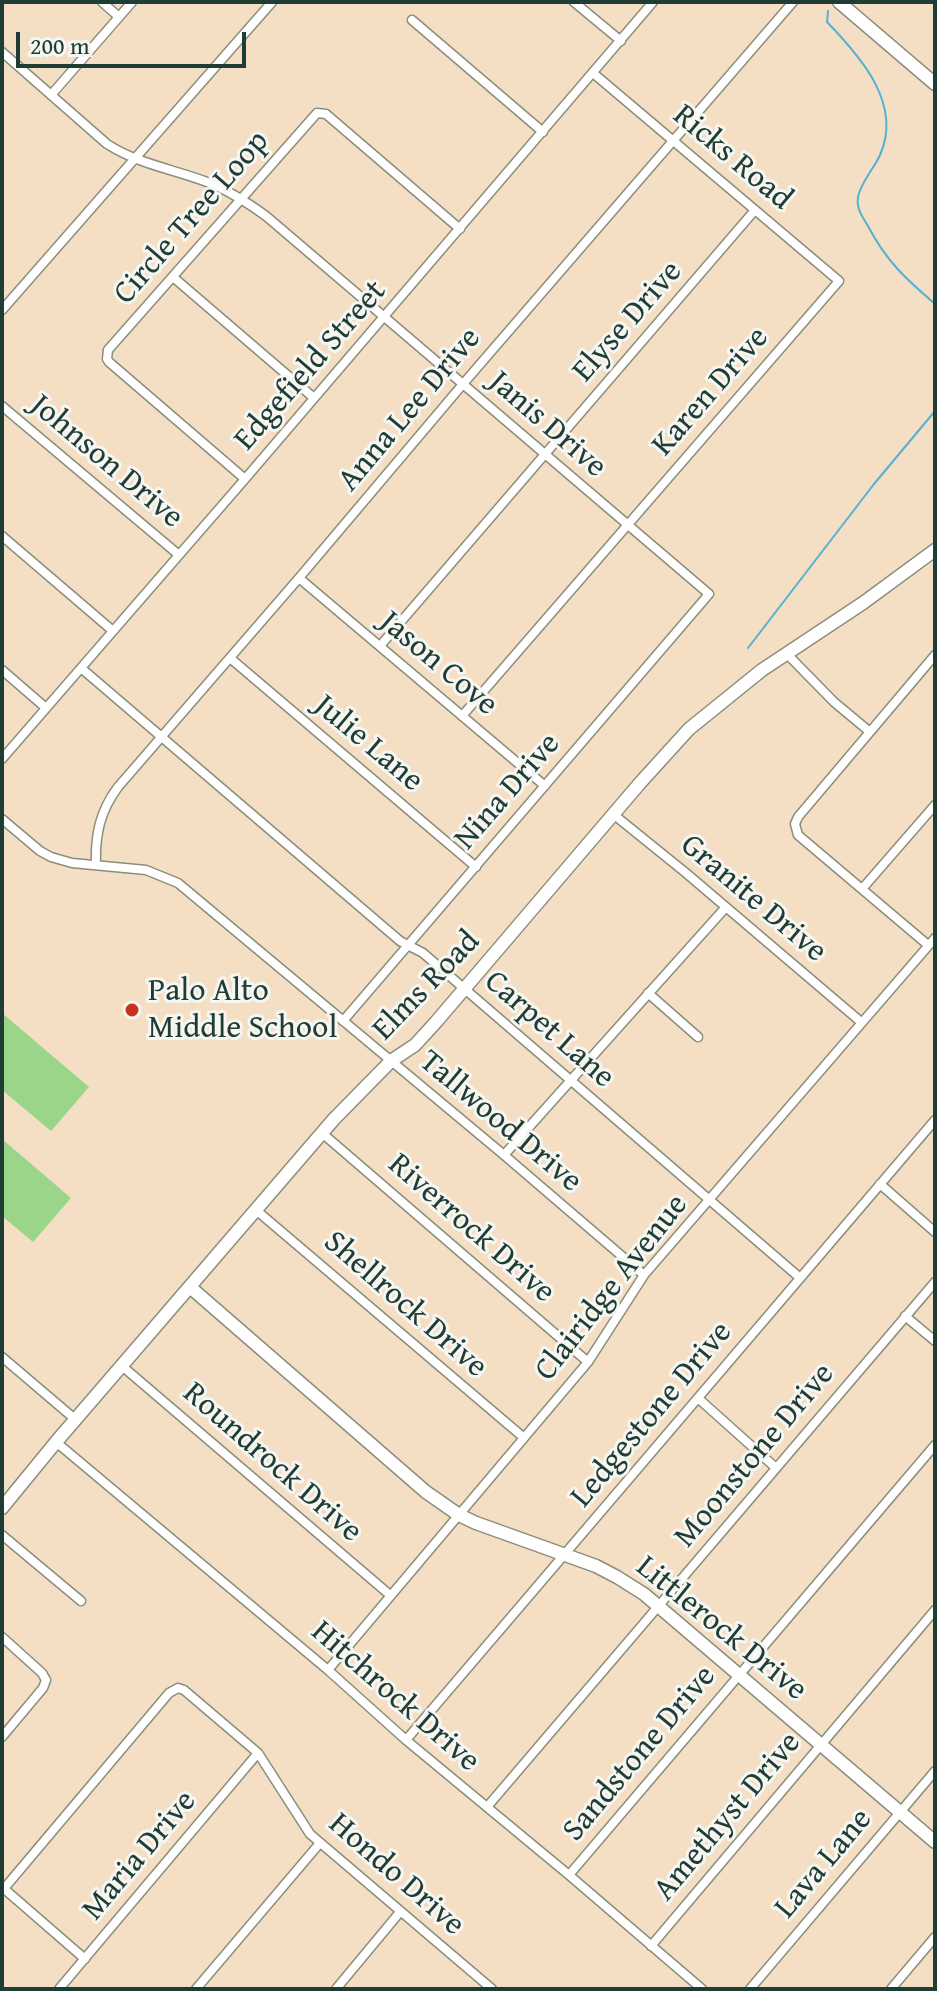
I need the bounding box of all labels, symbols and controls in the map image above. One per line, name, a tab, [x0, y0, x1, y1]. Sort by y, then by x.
scale bar	[20, 16, 250, 66]
text: 200 m	[30, 28, 90, 63]
street label: Ricks Road	[664, 97, 800, 219]
street label: Circle Tree Loop	[106, 123, 278, 313]
street label: Elyse Drive	[565, 254, 691, 390]
street label: Edgefield Street	[227, 273, 395, 459]
street label: Anna Lee Drive	[330, 320, 490, 500]
street label: Karen Drive	[644, 320, 778, 464]
street label: Janis Drive	[480, 363, 614, 487]
street label: Johnson Drive	[22, 387, 190, 537]
street label: Jason Cove	[371, 603, 505, 725]
street label: Julie Lane	[305, 687, 431, 801]
street label: Nina Drive	[447, 726, 569, 858]
street label: Granite Drive	[672, 827, 834, 971]
street label: Elms Road	[365, 923, 489, 1049]
street label: Carpet Lane	[476, 963, 622, 1097]
place label: Palo Alto Middle School	[148, 973, 337, 1048]
marker: Palo Alto Middle School	[123, 1001, 141, 1019]
street label: Tallwood Drive	[411, 1043, 589, 1201]
street label: Riverrock Drive	[380, 1146, 562, 1312]
street label: Clairidge Avenue	[527, 1187, 697, 1389]
street label: Shellrock Drive	[315, 1223, 495, 1387]
street label: Ledgestone Drive	[563, 1314, 741, 1516]
street label: Moonstone Drive	[667, 1356, 843, 1556]
street label: Roundrock Drive	[175, 1375, 369, 1551]
street label: Littlerock Drive	[628, 1548, 814, 1710]
street label: Hitchrock Drive	[303, 1613, 487, 1781]
street label: Sandstone Drive	[555, 1658, 725, 1850]
street label: Amethyst Drive	[646, 1725, 810, 1909]
street label: Maria Drive	[75, 1783, 205, 1929]
street label: Lava Lane	[767, 1801, 881, 1927]
street label: Hondo Drive	[320, 1805, 472, 1945]

